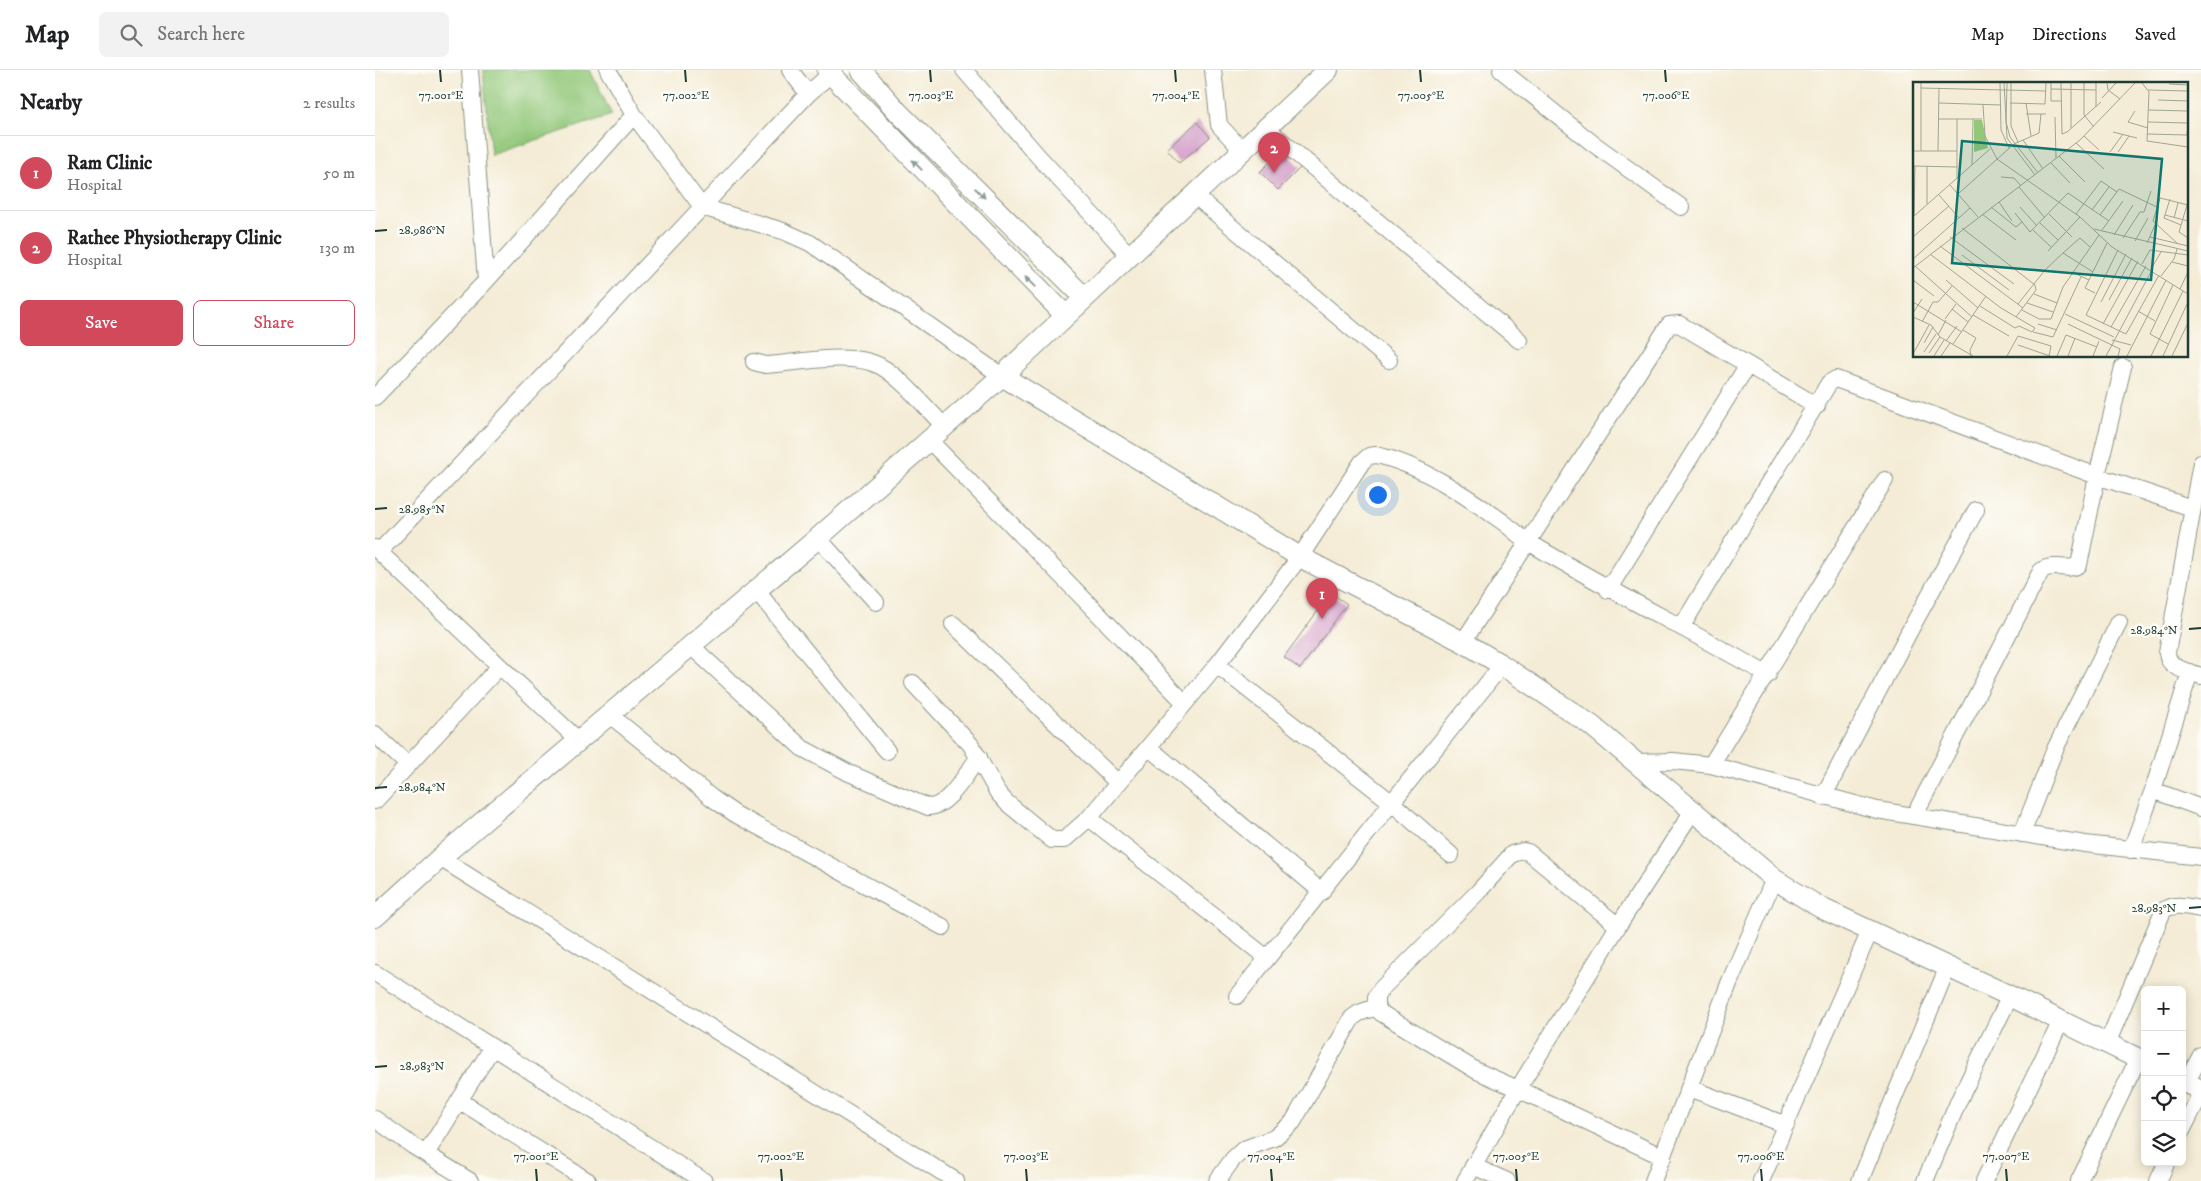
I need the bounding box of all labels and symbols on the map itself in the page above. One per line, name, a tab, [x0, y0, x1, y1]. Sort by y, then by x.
inset map	[1913, 82, 2189, 358]
text: 77.001°E	[418, 88, 464, 103]
text: 77.002°E	[663, 88, 710, 103]
text: 77.003°E	[908, 88, 954, 103]
text: 77.004°E	[1152, 88, 1200, 103]
text: 77.005°E	[1398, 88, 1445, 103]
text: 77.006°E	[1643, 88, 1690, 103]
pin: 2	[1258, 132, 1290, 173]
one-way arrow	[911, 159, 923, 171]
one-way arrow	[974, 187, 986, 199]
text: 28.986°N	[399, 223, 445, 238]
one-way arrow	[1024, 276, 1036, 288]
your location	[1365, 482, 1391, 508]
text: 28.985°N	[399, 502, 445, 517]
pin: 1	[1306, 578, 1338, 619]
text: 28.984°N	[2130, 623, 2178, 638]
text: 28.984°N	[398, 780, 446, 795]
text: 28.983°N	[2132, 901, 2177, 916]
text: 28.983°N	[400, 1059, 445, 1074]
text: 77.001°E	[513, 1149, 559, 1164]
text: 77.002°E	[758, 1149, 805, 1164]
text: 77.003°E	[1003, 1149, 1049, 1164]
text: 77.004°E	[1247, 1149, 1295, 1164]
text: 77.005°E	[1493, 1149, 1540, 1164]
text: 77.006°E	[1738, 1149, 1785, 1164]
text: 77.007°E	[1983, 1149, 2030, 1164]

